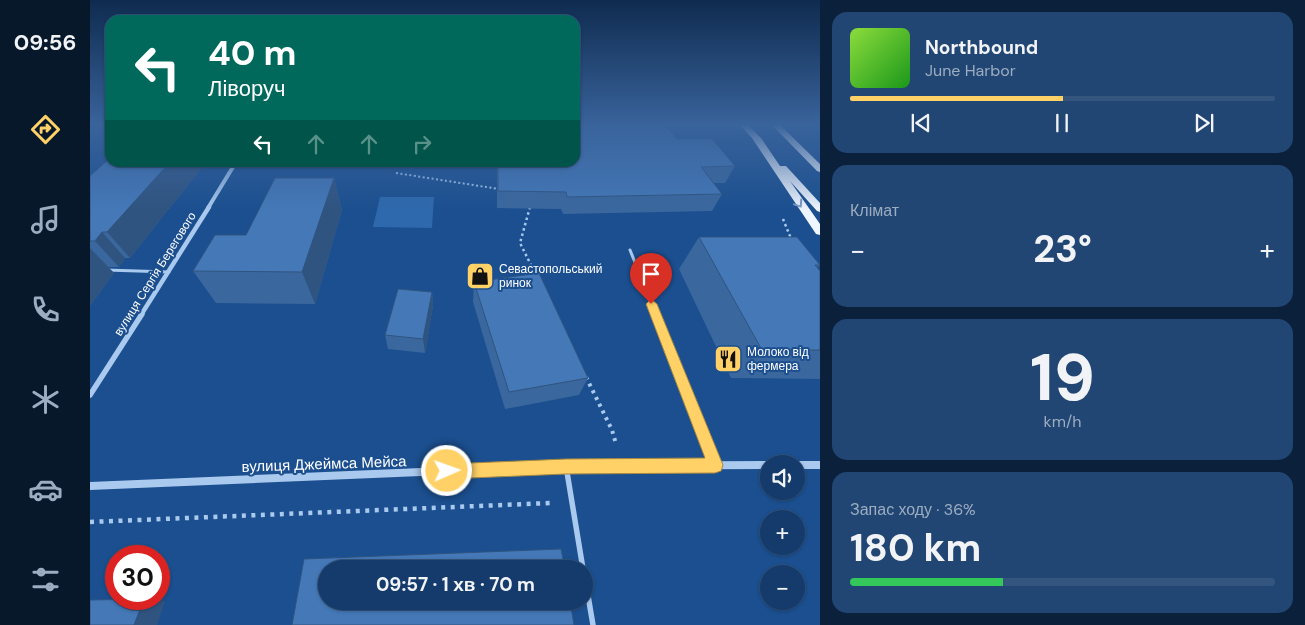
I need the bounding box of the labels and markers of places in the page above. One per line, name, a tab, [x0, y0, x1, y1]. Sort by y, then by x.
pin	[630, 253, 672, 304]
shop icon: Севастопольський ринок	[465, 261, 495, 291]
place label: Севастопольський ринок	[499, 261, 602, 291]
restaurant icon: Молоко від фермера	[713, 344, 743, 374]
place label: Молоко від фермера	[747, 344, 809, 374]

